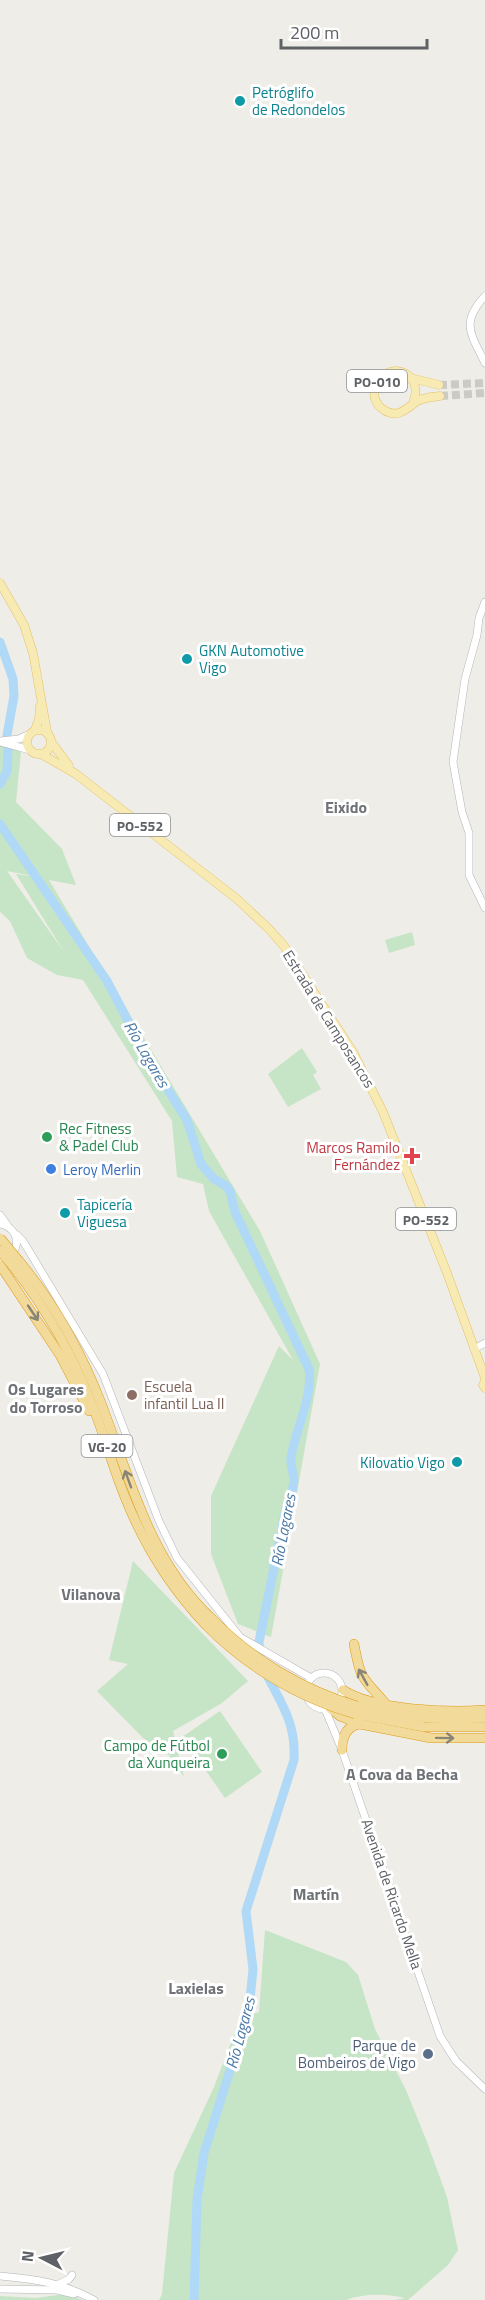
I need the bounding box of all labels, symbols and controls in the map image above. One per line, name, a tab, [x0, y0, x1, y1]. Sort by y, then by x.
scale bar	[281, 12, 426, 50]
text: 200 m	[290, 19, 339, 46]
place label: Petróglifo de Redondelos	[252, 81, 345, 121]
marker: Petróglifo de Redondelos	[233, 94, 247, 108]
road number: PO-010	[347, 370, 407, 392]
place label: GKN Automotive Vigo	[199, 639, 304, 679]
marker: GKN Automotive Vigo	[180, 652, 194, 666]
district label: Eixido	[325, 795, 367, 819]
road number: PO-552	[110, 814, 170, 836]
street label: Estrada de Camposancos	[277, 946, 381, 1092]
water label: Río Lagares	[118, 1016, 176, 1093]
place label: Rec Fitness & Padel Club	[59, 1117, 139, 1157]
marker: Rec Fitness & Padel Club	[40, 1130, 54, 1144]
place label: Marcos Ramilo Fernández	[306, 1136, 400, 1176]
marker: Marcos Ramilo Fernández	[405, 1149, 419, 1163]
place label: Leroy Merlin	[63, 1158, 141, 1181]
marker: Leroy Merlin	[44, 1162, 58, 1176]
place label: Tapicería Viguesa	[77, 1193, 133, 1233]
marker: Tapicería Viguesa	[58, 1206, 72, 1220]
road number: PO-552	[396, 1208, 456, 1230]
one-way arrow	[27, 1304, 39, 1321]
place label: Escuela infantil Lua II	[144, 1375, 224, 1415]
district label: Os Lugares do Torroso	[8, 1377, 84, 1419]
marker: Escuela infantil Lua II	[125, 1388, 139, 1402]
road number: VG-20	[82, 1435, 132, 1457]
place label: Kilovatio Vigo	[360, 1451, 445, 1474]
marker: Kilovatio Vigo	[450, 1455, 464, 1469]
one-way arrow	[122, 1470, 133, 1489]
water label: Río Lagares	[264, 1491, 302, 1568]
district label: Vilanova	[61, 1582, 121, 1606]
one-way arrow	[357, 1669, 369, 1686]
one-way arrow	[434, 1732, 454, 1744]
place label: Campo de Fútbol da Xunqueira	[104, 1734, 210, 1774]
marker: Campo de Fútbol da Xunqueira	[215, 1747, 229, 1761]
district label: A Cova da Becha	[346, 1762, 458, 1786]
street label: Avenida de Ricardo Mella	[355, 1816, 429, 1973]
district label: Martín	[293, 1882, 339, 1906]
district label: Laxielas	[168, 1976, 224, 2000]
water label: Río Lagares	[219, 1993, 261, 2071]
place label: Parque de Bombeiros de Vigo	[298, 2034, 416, 2074]
marker: Parque de Bombeiros de Vigo	[421, 2047, 435, 2061]
north arrow	[12, 2228, 72, 2288]
text: N	[15, 2249, 40, 2263]

